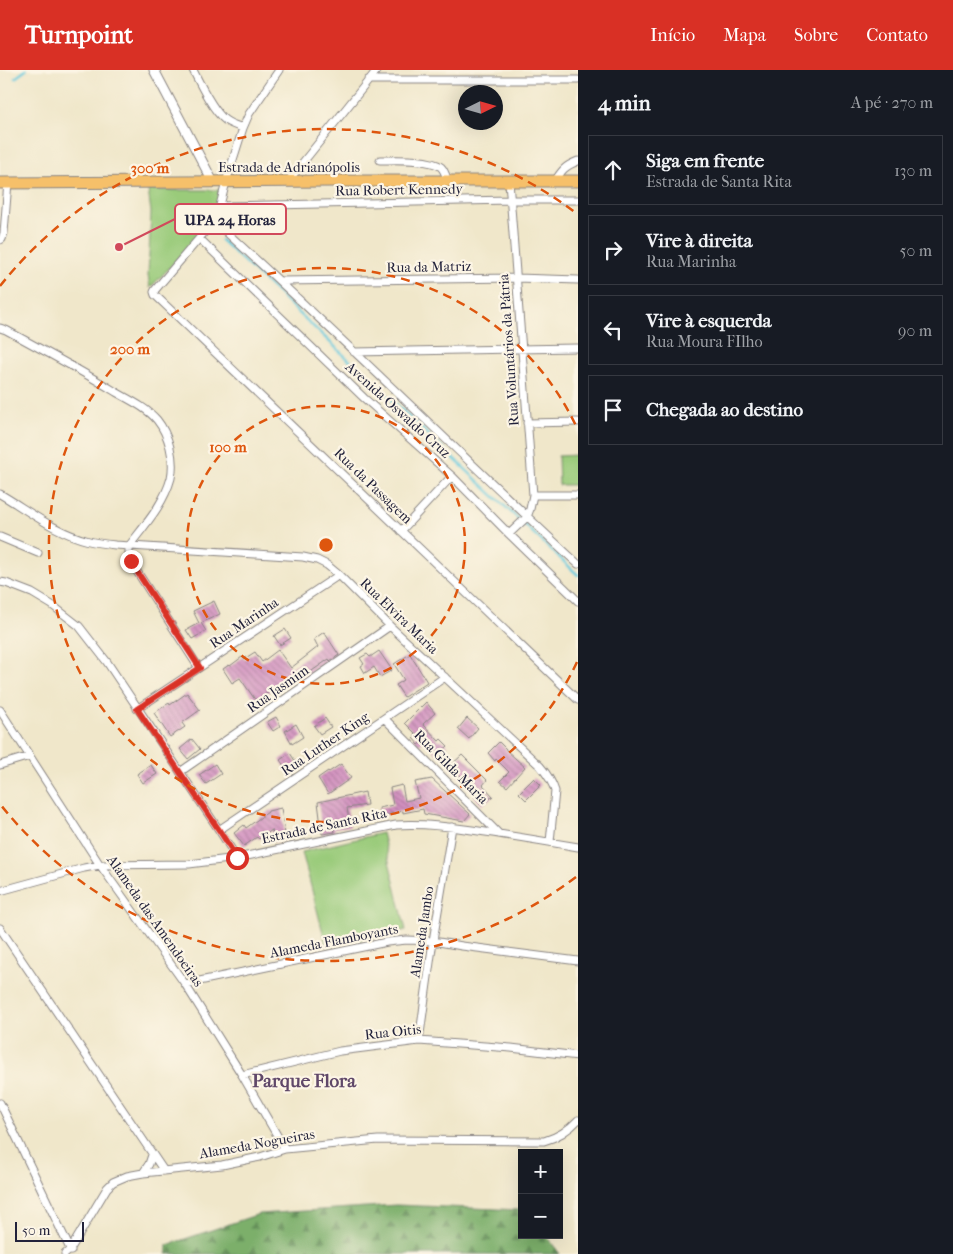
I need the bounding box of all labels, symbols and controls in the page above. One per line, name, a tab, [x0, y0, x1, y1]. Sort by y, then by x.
text: Turnpoint	[25, 21, 133, 49]
text: Início	[650, 25, 695, 46]
text: Mapa	[723, 25, 766, 46]
text: Sobre	[794, 25, 838, 46]
text: Contato	[866, 25, 928, 46]
north arrow	[458, 85, 503, 130]
text: 4 min	[598, 91, 651, 115]
text: A pé · 270 m	[851, 93, 933, 112]
text: Siga em frente	[646, 150, 764, 172]
icon: ahead	[599, 156, 627, 184]
text: 300 m	[131, 159, 170, 177]
street label: Estrada de Adrianópolis	[218, 159, 360, 176]
text: 130 m	[894, 161, 932, 180]
text: Estrada de Santa Rita	[646, 172, 792, 191]
street label: Rua Robert Kennedy	[335, 180, 463, 200]
callout: UPA 24 Horas	[175, 204, 286, 234]
text: UPA 24 Horas	[184, 211, 276, 229]
text: Vire à direita	[646, 230, 753, 252]
icon: right	[599, 236, 627, 264]
text: 50 m	[900, 241, 932, 260]
text: Rua Marinha	[646, 252, 736, 271]
street label: Rua da Matriz	[386, 258, 472, 276]
street label: Rua Voluntários da Pátria	[495, 273, 523, 427]
text: Vire à esquerda	[646, 310, 772, 332]
icon: left	[599, 316, 627, 344]
text: 90 m	[898, 321, 932, 340]
text: Rua Moura FIlho	[646, 332, 763, 351]
text: 200 m	[110, 340, 150, 358]
street label: Avenida Oswaldo Cruz	[341, 358, 454, 462]
icon: arrive	[599, 396, 627, 424]
text: Chegada ao destino	[646, 399, 803, 421]
text: 100 m	[209, 438, 247, 456]
street label: Rua da Passagem	[330, 444, 416, 528]
centre of rings	[317, 536, 335, 554]
route end	[120, 550, 143, 573]
street label: Rua Elvira Maria	[356, 574, 442, 658]
street label: Rua Marinha	[206, 594, 282, 652]
street label: Rua Jasmim	[244, 661, 312, 716]
street label: Rua Luther King	[278, 708, 373, 780]
street label: Rua Gilda Maria	[410, 726, 492, 808]
street label: Estrada de Santa Rita	[260, 804, 389, 848]
route start	[226, 847, 249, 870]
street label: Alameda das Amendoeiras	[103, 851, 207, 990]
street label: Alameda Jambo	[406, 885, 438, 980]
street label: Alameda Flamboyants	[267, 920, 400, 962]
street label: Rua Oitis	[364, 1021, 422, 1043]
district label: Parque Flora	[252, 1070, 357, 1092]
street label: Alameda Nogueiras	[197, 1125, 316, 1163]
map controls	[518, 1149, 563, 1239]
button: +	[518, 1149, 563, 1194]
button: −	[518, 1194, 563, 1239]
scale bar	[15, 1219, 84, 1242]
text: 50 m	[22, 1222, 50, 1239]

